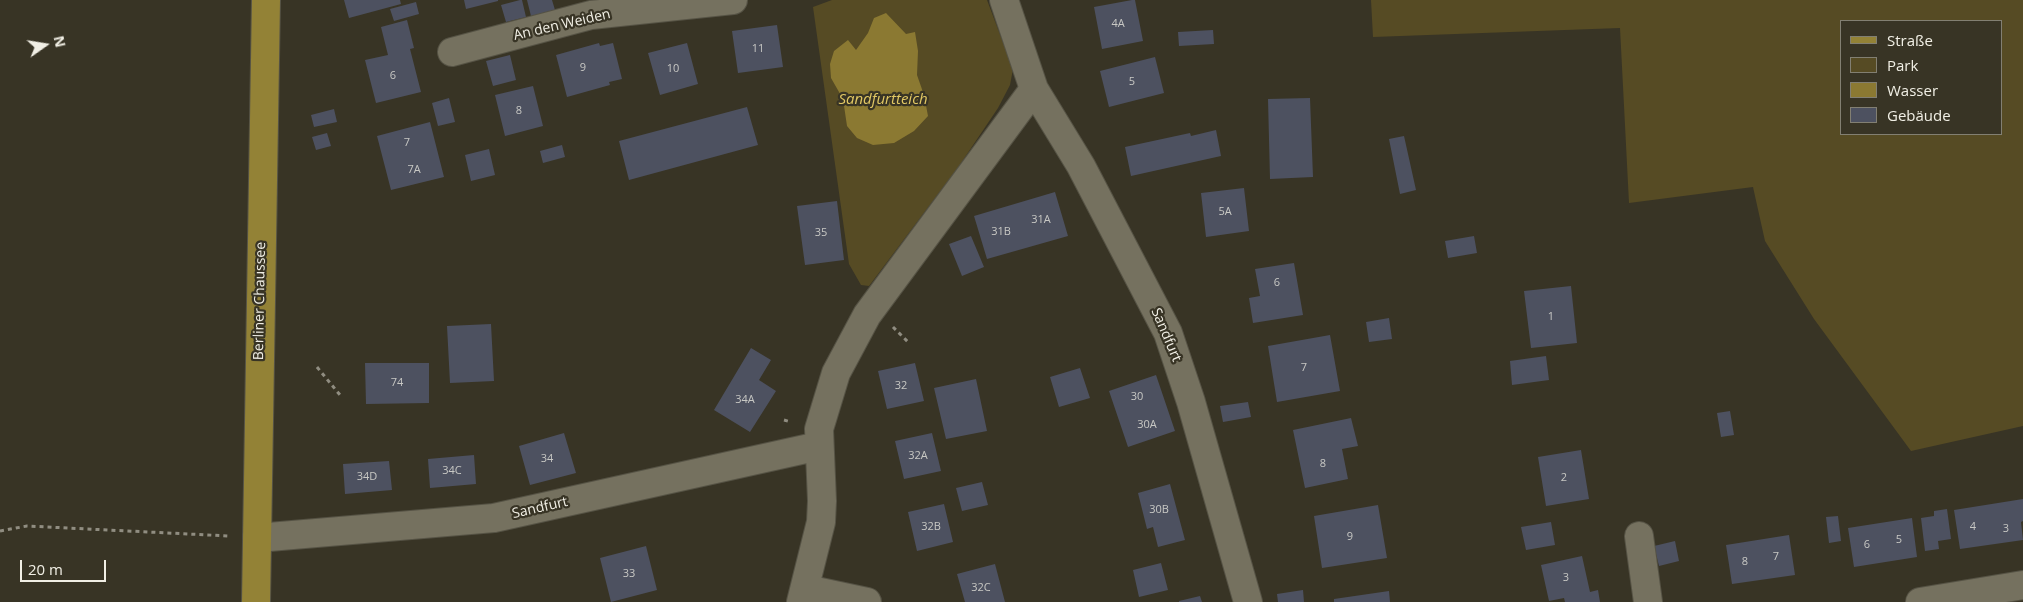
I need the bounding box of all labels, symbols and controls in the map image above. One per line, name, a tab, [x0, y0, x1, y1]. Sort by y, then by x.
street label: An den Weiden	[512, 6, 612, 44]
house number: 4A	[1111, 17, 1125, 31]
north arrow	[20, 20, 70, 70]
legend	[1840, 20, 2003, 135]
text: Straße	[1887, 30, 1933, 50]
text: N	[50, 34, 71, 49]
house number: 11	[752, 42, 764, 56]
text: Park	[1887, 55, 1918, 75]
house number: 9	[580, 61, 586, 75]
house number: 10	[667, 62, 679, 76]
house number: 6	[390, 69, 396, 83]
house number: 5	[1129, 75, 1135, 89]
text: Wasser	[1887, 80, 1938, 100]
water label: Sandfurtteich	[838, 91, 928, 109]
house number: 8	[516, 104, 522, 118]
text: Gebäude	[1887, 105, 1951, 125]
house number: 7	[404, 136, 410, 150]
house number: 7A	[407, 163, 421, 177]
house number: 5A	[1218, 205, 1232, 219]
house number: 31A	[1031, 213, 1051, 227]
house number: 31B	[991, 225, 1011, 239]
house number: 35	[815, 226, 827, 240]
street label: Berliner Chaussee	[251, 242, 269, 360]
house number: 6	[1274, 276, 1280, 290]
street label: Sandfurt	[1147, 306, 1185, 364]
house number: 1	[1548, 310, 1554, 324]
house number: 7	[1301, 361, 1307, 375]
house number: 74	[391, 376, 403, 390]
house number: 32	[895, 379, 907, 393]
house number: 30	[1131, 390, 1143, 404]
house number: 34A	[735, 393, 755, 407]
house number: 30A	[1137, 418, 1157, 432]
house number: 32A	[908, 449, 928, 463]
house number: 34	[541, 452, 553, 466]
house number: 8	[1320, 457, 1326, 471]
house number: 34C	[442, 464, 462, 478]
house number: 34D	[357, 470, 377, 484]
house number: 2	[1561, 471, 1567, 485]
street label: Sandfurt	[511, 493, 569, 523]
house number: 30B	[1149, 503, 1169, 517]
house number: 32B	[921, 520, 941, 534]
house number: 4	[1970, 520, 1976, 534]
house number: 3	[2003, 522, 2009, 536]
house number: 9	[1347, 530, 1353, 544]
house number: 5	[1896, 533, 1902, 547]
house number: 6	[1864, 538, 1870, 552]
scale bar	[22, 550, 109, 582]
house number: 7	[1773, 550, 1779, 564]
house number: 8	[1742, 555, 1748, 569]
text: 20 m	[28, 559, 63, 579]
house number: 33	[623, 567, 635, 581]
house number: 3	[1563, 571, 1569, 585]
house number: 32C	[971, 581, 991, 595]

